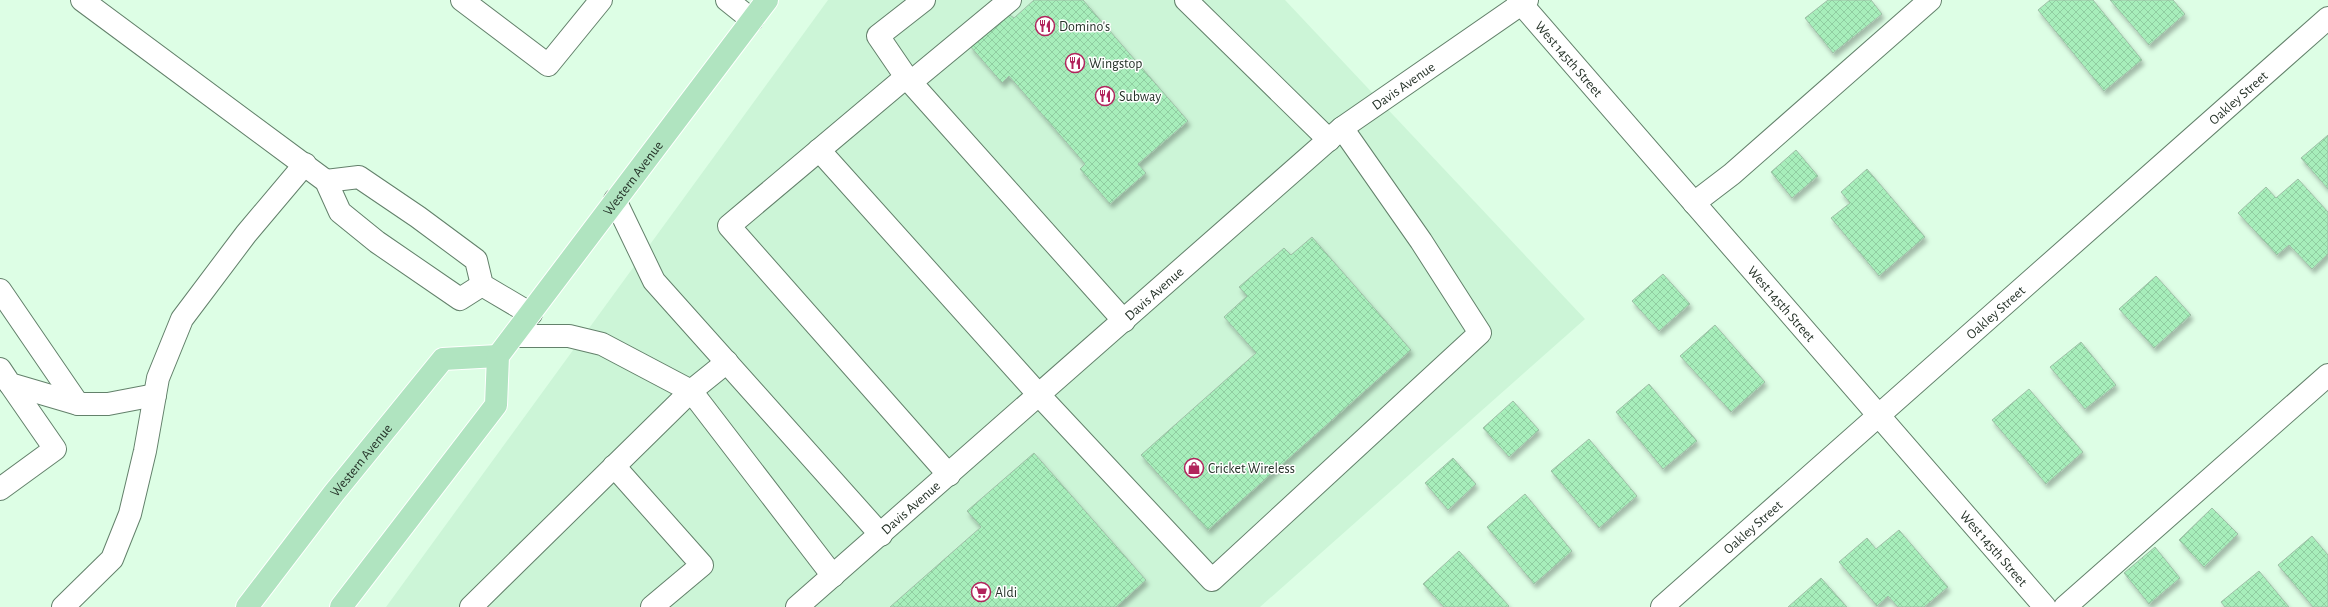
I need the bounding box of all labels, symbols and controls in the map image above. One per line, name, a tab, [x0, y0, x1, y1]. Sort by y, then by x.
restaurant icon: Domino's	[1034, 15, 1056, 37]
street label: West 145th Street	[1532, 19, 1605, 100]
place label: Domino's	[1059, 20, 1110, 34]
restaurant icon: Wingstop	[1064, 52, 1086, 74]
place label: Wingstop	[1089, 57, 1142, 71]
street label: Davis Avenue	[1370, 60, 1438, 113]
street label: Oakley Street	[2207, 69, 2271, 128]
restaurant icon: Subway	[1094, 85, 1116, 107]
place label: Subway	[1119, 90, 1161, 104]
street label: Western Avenue	[601, 139, 666, 218]
street label: West 145th Street	[1744, 264, 1818, 345]
street label: Davis Avenue	[1122, 265, 1186, 324]
street label: Oakley Street	[1964, 283, 2028, 342]
street label: Western Avenue	[328, 422, 395, 500]
shop icon: Cricket Wireless	[1183, 457, 1205, 479]
place label: Cricket Wireless	[1208, 462, 1295, 476]
street label: Davis Avenue	[879, 479, 943, 537]
street label: Oakley Street	[1721, 498, 1786, 557]
street label: West 145th Street	[1957, 508, 2030, 590]
supermarket icon: Aldi	[970, 581, 992, 603]
place label: Aldi	[995, 586, 1017, 600]

